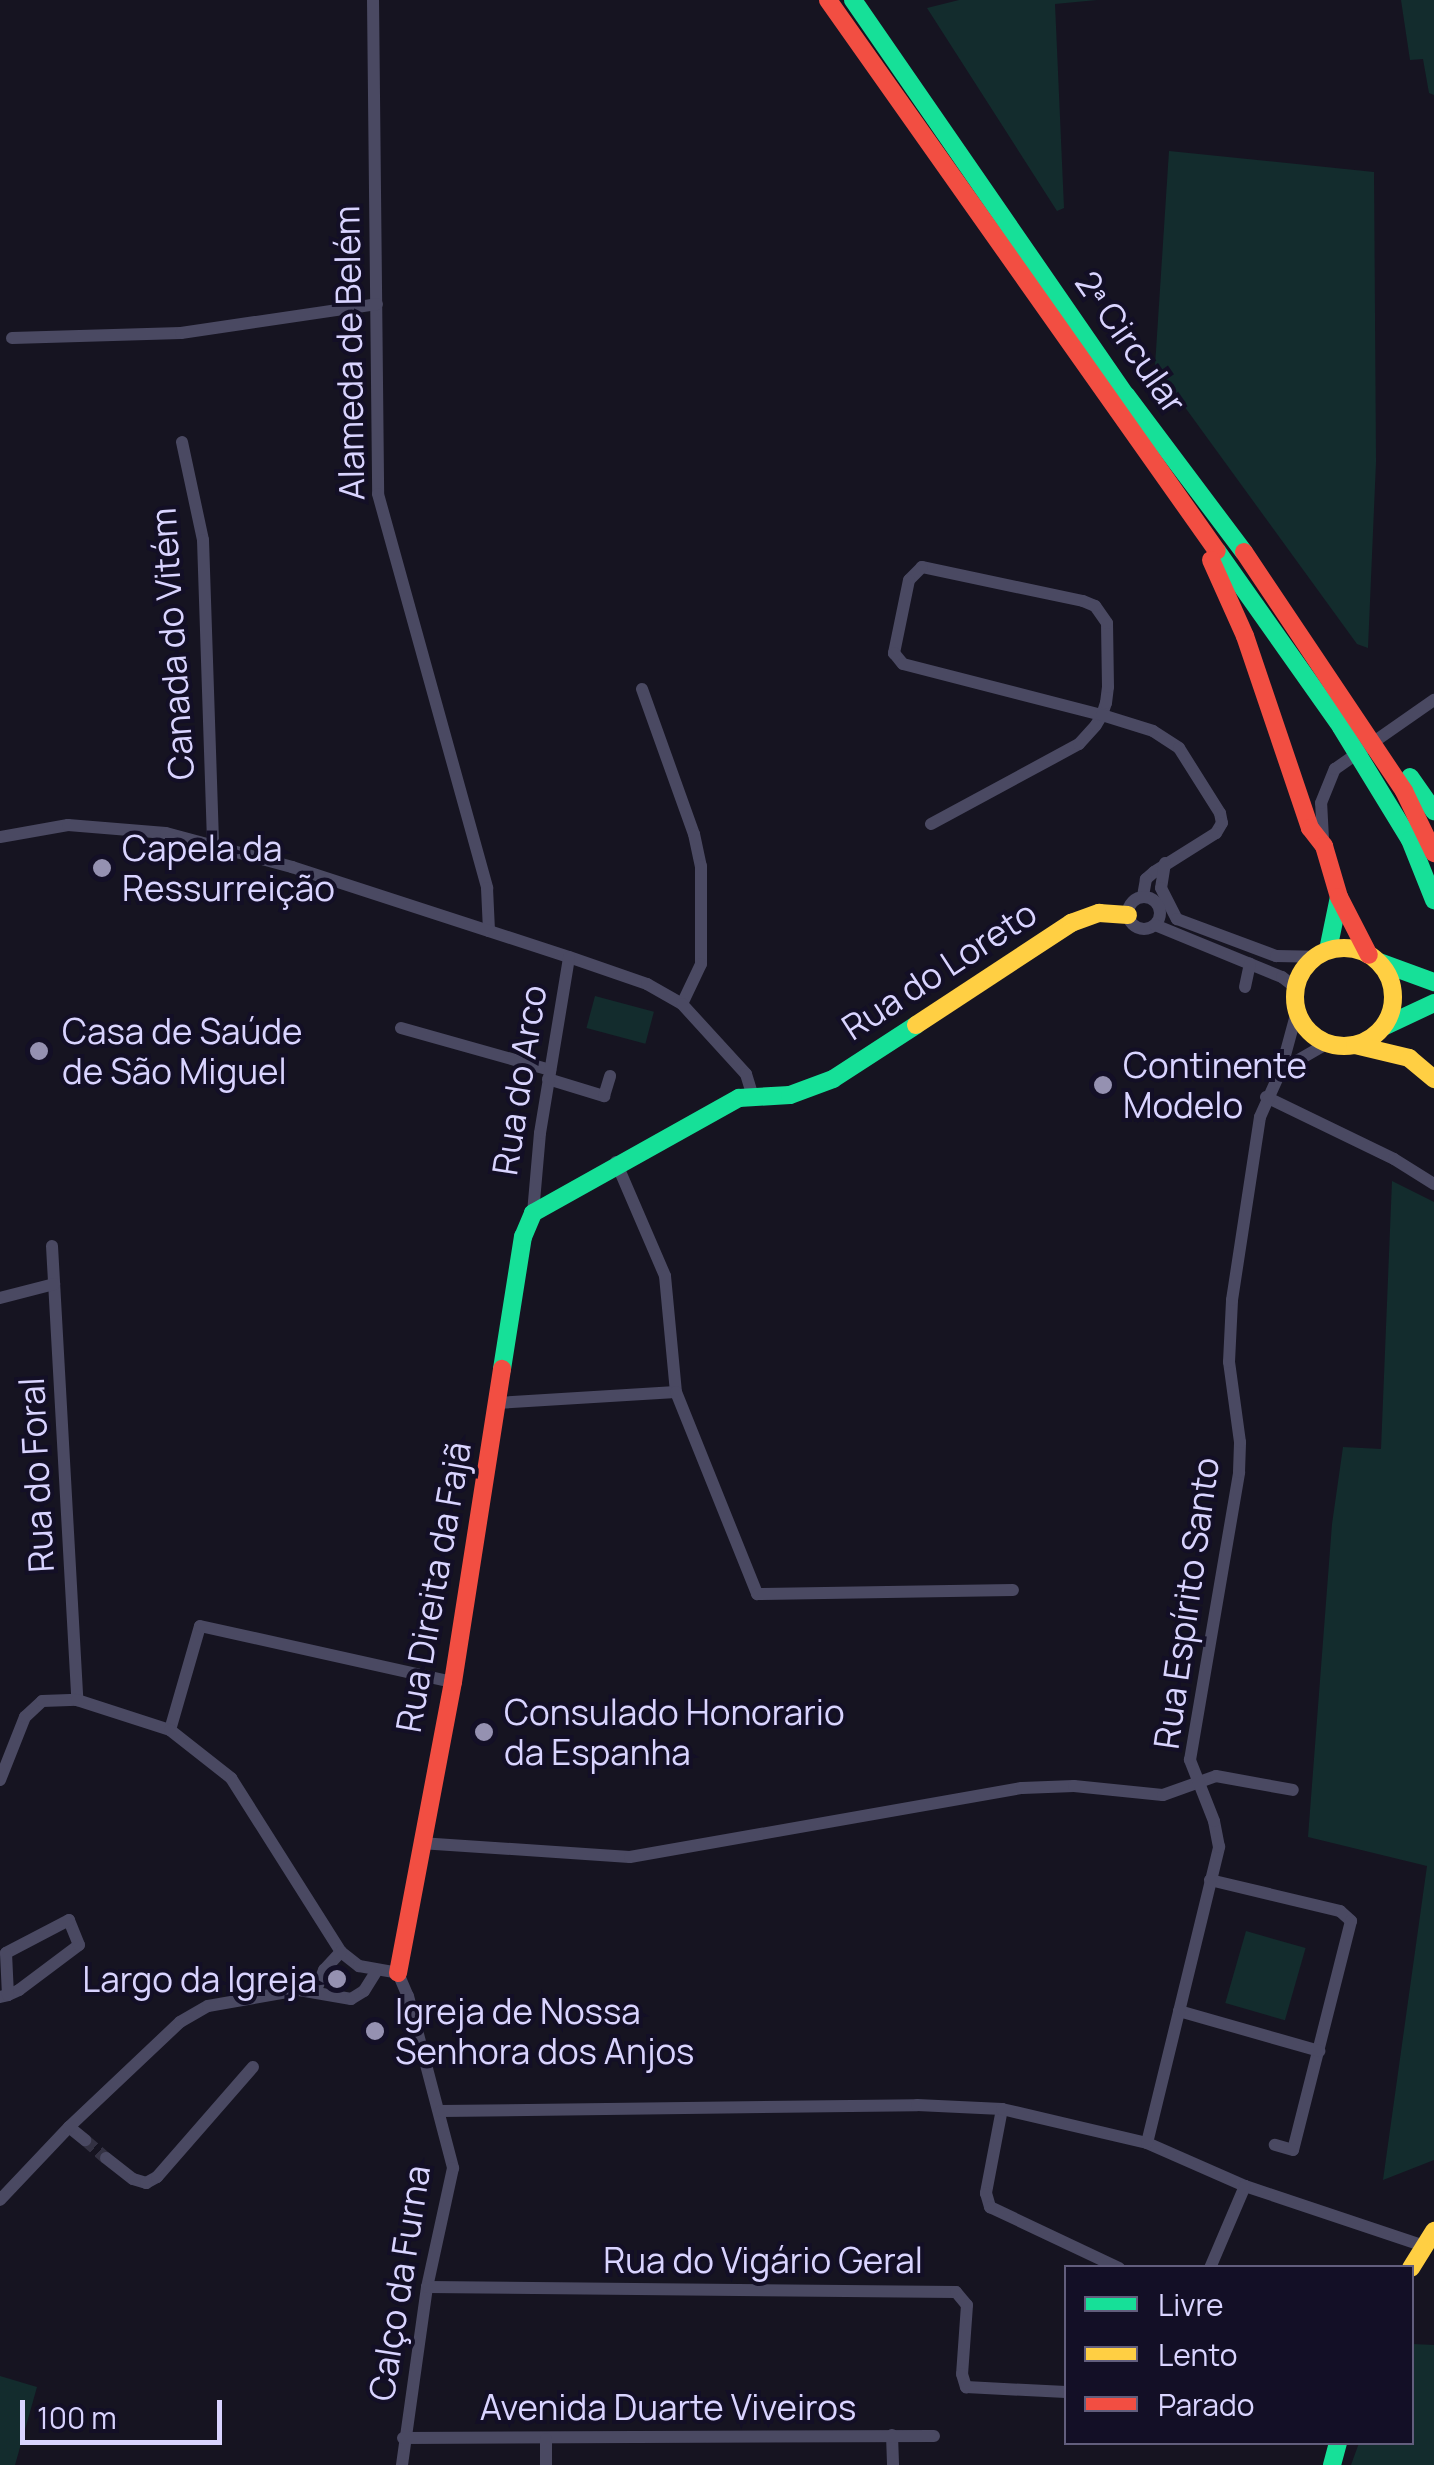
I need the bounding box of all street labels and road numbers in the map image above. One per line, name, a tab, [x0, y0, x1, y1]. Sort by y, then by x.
street label: Alameda de Belém	[325, 205, 373, 501]
street label: 2ª Circular	[1067, 263, 1195, 421]
street label: Canada do Vitém	[142, 507, 202, 781]
street label: Rua do Loreto	[834, 892, 1044, 1048]
street label: Rua do Arco	[483, 982, 555, 1178]
street label: Rua do Foral	[10, 1376, 62, 1574]
street label: Rua Direita da Fajã	[387, 1439, 479, 1735]
street label: Rua Espírito Santo	[1145, 1454, 1227, 1752]
street label: Calço da Furna	[360, 2162, 438, 2404]
street label: Rua do Vigário Geral	[603, 2239, 923, 2281]
street label: Avenida Duarte Viveiros	[480, 2386, 856, 2428]

